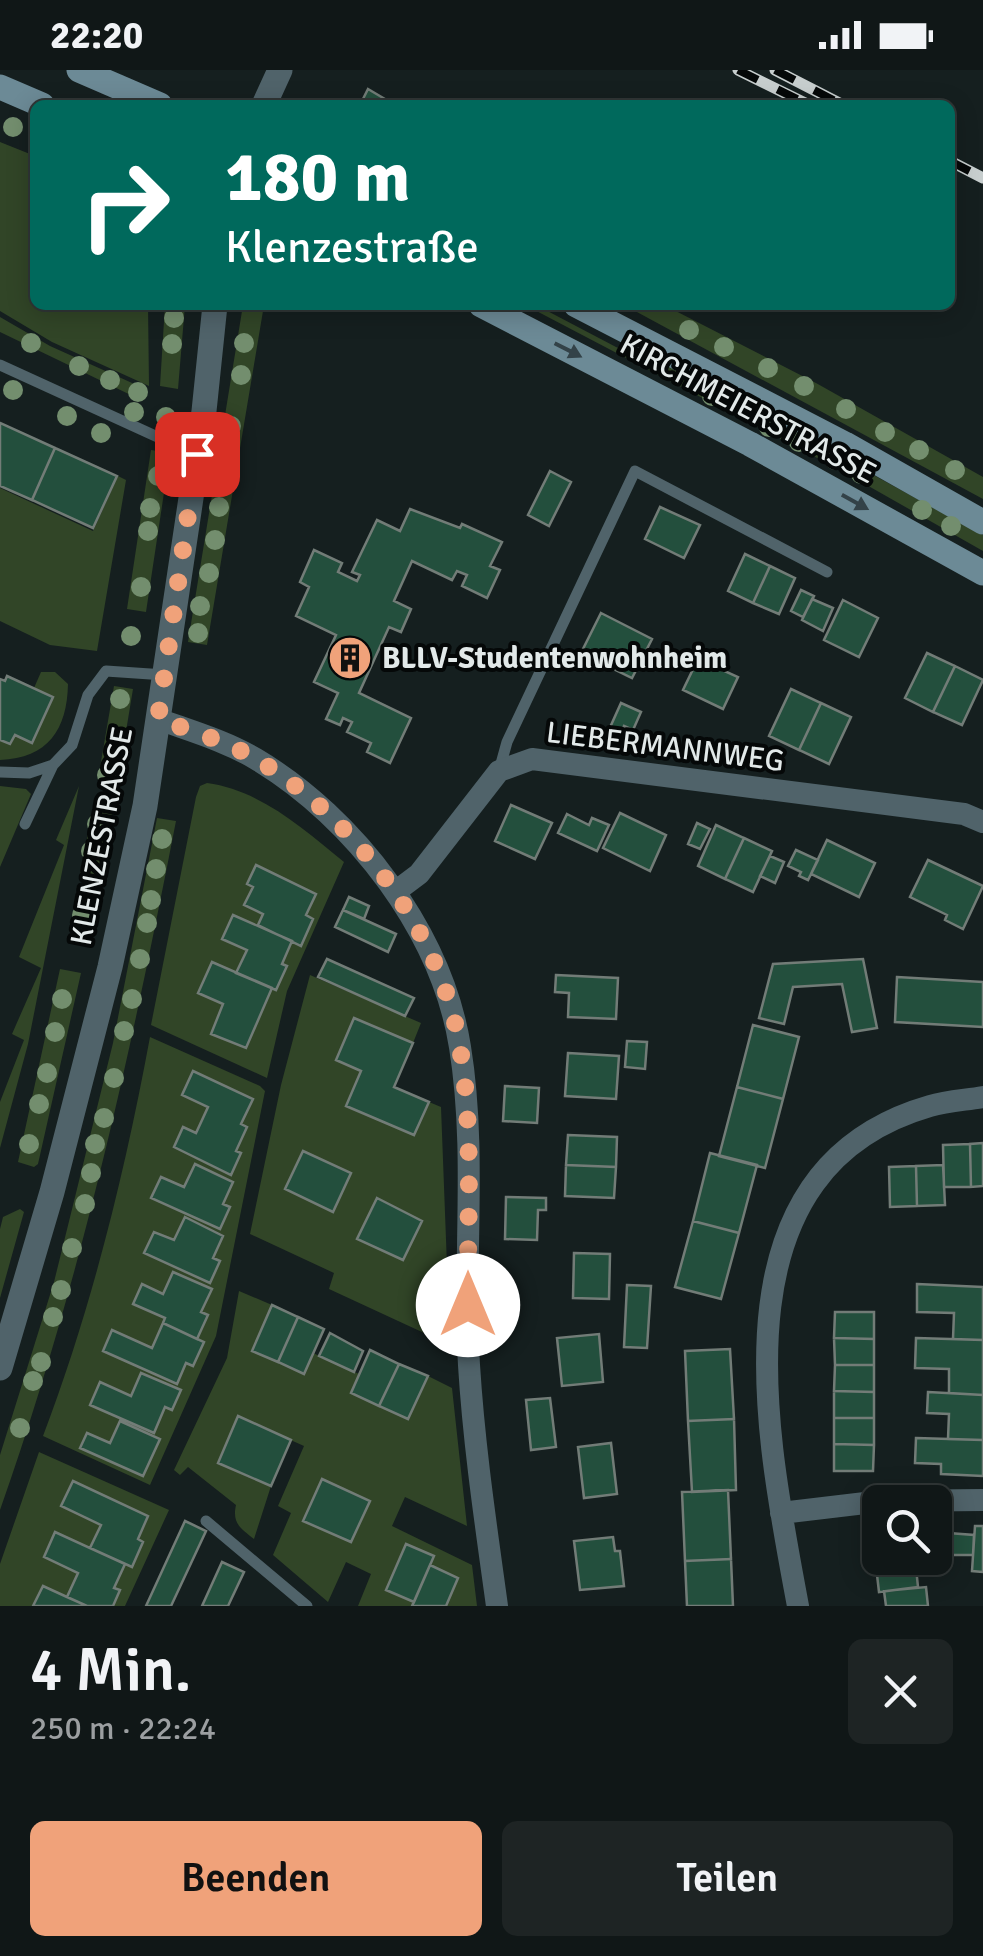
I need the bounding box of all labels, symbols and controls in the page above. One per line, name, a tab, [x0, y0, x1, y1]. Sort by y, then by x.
text: 22:20	[50, 12, 143, 59]
text: 180 m	[225, 134, 410, 220]
icon: right	[60, 140, 190, 270]
text: Klenzestraße	[225, 220, 479, 275]
street label: KIRCHMEIERSTRASSE	[614, 326, 882, 492]
one-way arrow	[553, 341, 582, 358]
pin	[155, 412, 240, 497]
icon: arrive	[170, 427, 225, 482]
one-way arrow	[841, 492, 869, 510]
building icon: BLLV-Studentenwohnheim	[327, 635, 373, 681]
place label: BLLV-Studentenwohnheim	[382, 640, 727, 677]
street label: LIEBERMANNWEG	[544, 714, 786, 780]
street label: KLENZESTRASSE	[63, 724, 141, 948]
position arrow	[416, 1253, 520, 1357]
map controls	[862, 1485, 952, 1575]
button: search	[862, 1485, 952, 1575]
text: 4 Min.	[30, 1634, 191, 1708]
button: close	[848, 1639, 953, 1744]
text: 250 m · 22:24	[30, 1709, 216, 1748]
button: Beenden	[30, 1821, 482, 1936]
button: Teilen	[502, 1821, 953, 1936]

